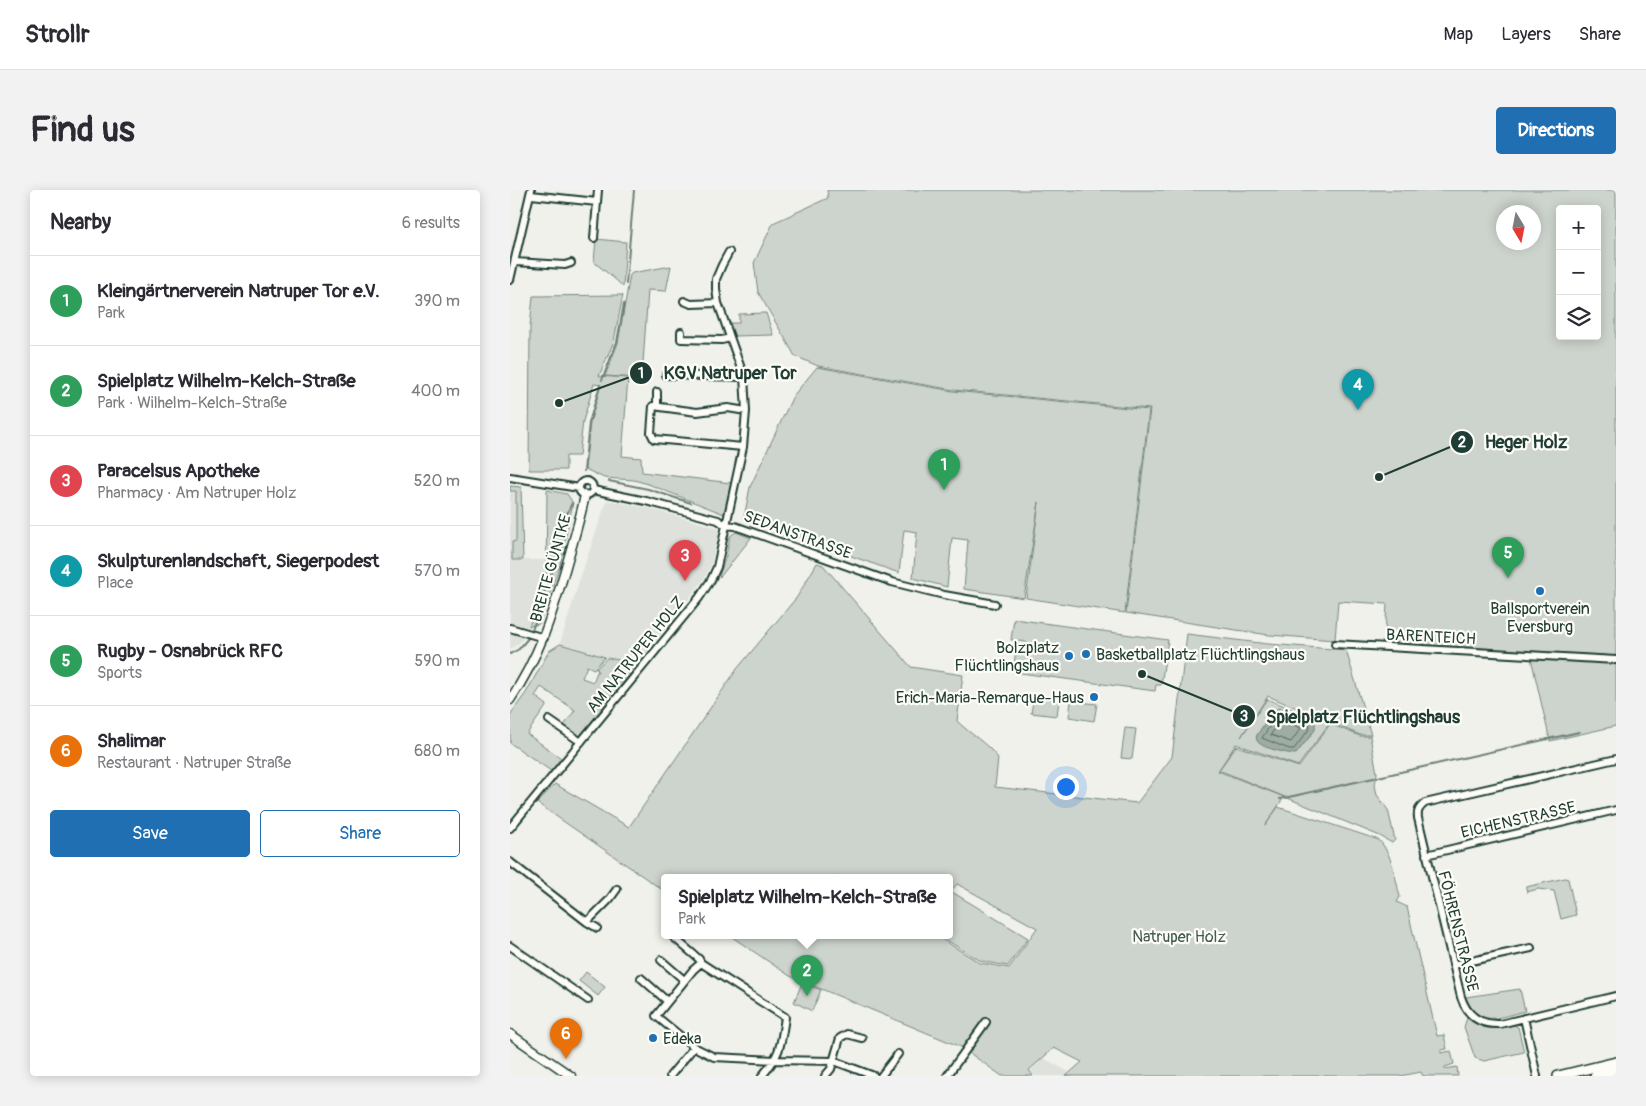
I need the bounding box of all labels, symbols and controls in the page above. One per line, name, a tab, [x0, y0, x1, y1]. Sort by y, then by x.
text: Strollr	[25, 20, 90, 49]
text: Map	[1444, 23, 1473, 46]
text: Layers	[1501, 23, 1551, 46]
text: Share	[1579, 23, 1621, 46]
button: Directions	[1496, 107, 1616, 154]
text: Find us	[30, 108, 135, 152]
north arrow	[1496, 205, 1541, 250]
map controls	[1556, 205, 1601, 340]
button: +	[1556, 205, 1601, 250]
text: Nearby	[50, 209, 111, 236]
text: 6 results	[402, 213, 460, 233]
button: −	[1556, 250, 1601, 295]
text: Kleingärtnerverein Natruper Tor e.V.	[97, 279, 380, 303]
text: 1	[63, 291, 69, 311]
text: 390 m	[414, 291, 460, 311]
button: layers	[1556, 295, 1601, 340]
text: Park	[97, 303, 125, 323]
callout: KGV Natruper Tor	[628, 357, 806, 390]
text: KGV Natruper Tor	[663, 362, 797, 385]
text: 1	[638, 364, 644, 383]
text: Spielplatz Wilhelm-Kelch-Straße	[97, 369, 356, 393]
pin: 4	[1342, 369, 1374, 410]
text: 2	[62, 381, 70, 401]
text: 400 m	[411, 381, 460, 401]
text: Park · Wilhelm-Kelch-Straße	[97, 393, 287, 413]
callout: Heger Holz	[1450, 426, 1577, 459]
text: Heger Holz	[1485, 431, 1568, 454]
text: 2	[1458, 433, 1466, 452]
pin: 1	[928, 449, 960, 490]
text: Paracelsus Apotheke	[97, 459, 260, 483]
text: 3	[62, 471, 70, 491]
text: 520 m	[414, 471, 460, 491]
text: Pharmacy · Am Natruper Holz	[97, 483, 296, 503]
street label: SEDANSTRASSE	[741, 506, 855, 564]
street label: BREITE GÜNTKE	[526, 512, 576, 624]
pin: 5	[1492, 537, 1524, 578]
pin: 3	[669, 540, 701, 581]
text: Skulpturenlandschaft, Siegerpodest	[97, 549, 379, 573]
text: 4	[61, 561, 71, 581]
text: 570 m	[414, 561, 460, 581]
text: Place	[97, 573, 133, 593]
marker: Ballsportverein Eversburg	[1534, 585, 1546, 597]
street label: AM NATRUPER HOLZ	[583, 592, 689, 717]
place label: Ballsportverein Eversburg	[1490, 599, 1590, 637]
street label: BARENTEICH	[1386, 625, 1476, 649]
place label: Bolzplatz Flüchtlingshaus	[955, 638, 1059, 676]
text: Rugby - Osnabrück RFC	[97, 639, 283, 663]
place label: Basketballplatz Flüchtlingshaus	[1096, 645, 1305, 665]
marker: Basketballplatz Flüchtlingshaus	[1080, 648, 1092, 660]
marker: Bolzplatz Flüchtlingshaus	[1063, 650, 1075, 662]
text: 5	[62, 651, 70, 671]
text: 590 m	[414, 651, 460, 671]
text: Sports	[97, 663, 142, 683]
place label: Erich-Maria-Remarque-Haus	[896, 688, 1084, 708]
marker: Erich-Maria-Remarque-Haus	[1088, 691, 1100, 703]
callout: Spielplatz Flüchtlingshaus	[1231, 700, 1470, 733]
text: Spielplatz Flüchtlingshaus	[1266, 706, 1461, 729]
text: 3	[1240, 707, 1248, 726]
text: Shalimar	[97, 729, 166, 753]
text: 6	[61, 741, 71, 761]
text: 680 m	[414, 741, 460, 761]
text: Restaurant · Natruper Straße	[97, 753, 291, 773]
your location	[1053, 774, 1079, 800]
street label: EICHENSTRASSE	[1459, 797, 1578, 843]
button: Save	[50, 810, 250, 857]
button: Share	[260, 810, 460, 857]
street label: FÖHRENSTRASSE	[1433, 869, 1483, 994]
popup	[661, 874, 953, 939]
text: Spielplatz Wilhelm-Kelch-Straße	[678, 885, 936, 909]
text: Park	[678, 909, 706, 929]
park label: Natruper Holz	[1132, 927, 1226, 947]
pin: 2	[791, 955, 823, 996]
pin: 6	[550, 1018, 582, 1059]
place label: Edeka	[663, 1029, 701, 1049]
marker: Edeka	[647, 1032, 659, 1044]

